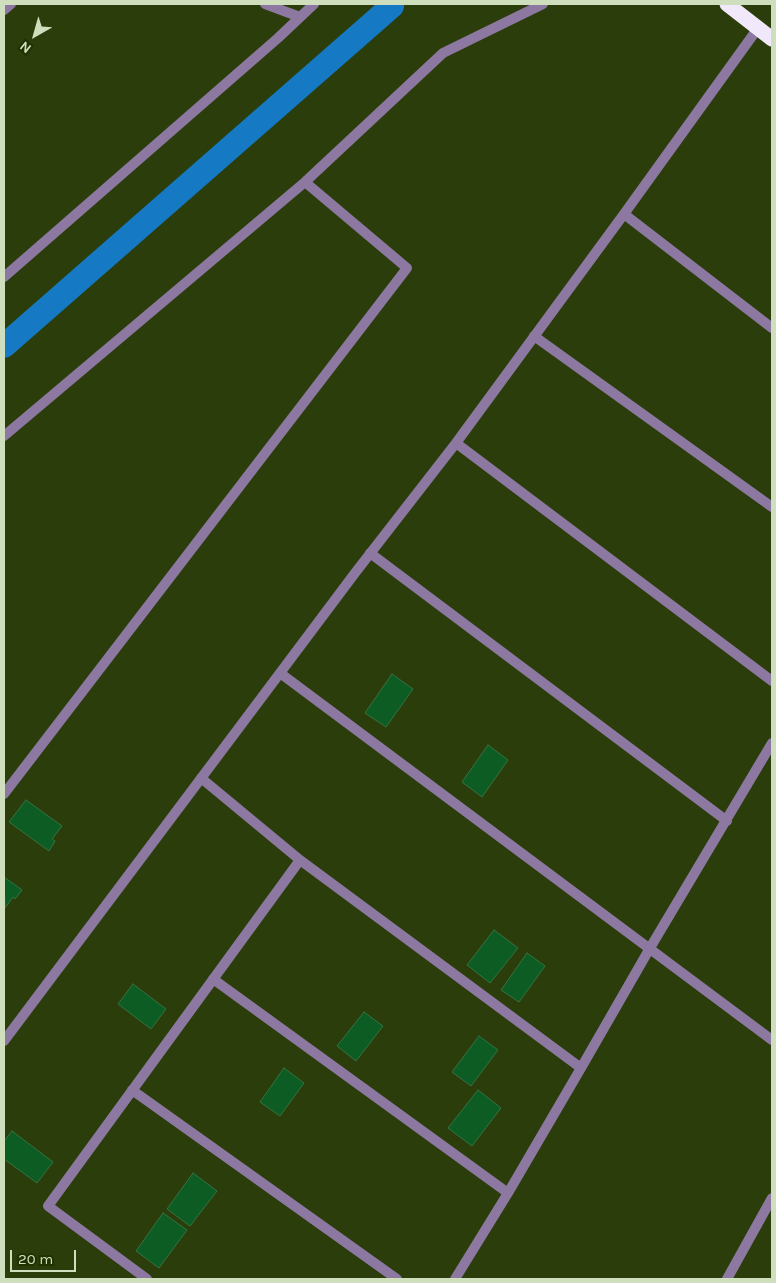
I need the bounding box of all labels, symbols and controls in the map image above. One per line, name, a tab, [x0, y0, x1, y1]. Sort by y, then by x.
north arrow	[10, 10, 60, 60]
text: N	[16, 37, 35, 57]
scale bar	[12, 1240, 79, 1272]
text: 20 m	[18, 1250, 53, 1268]

